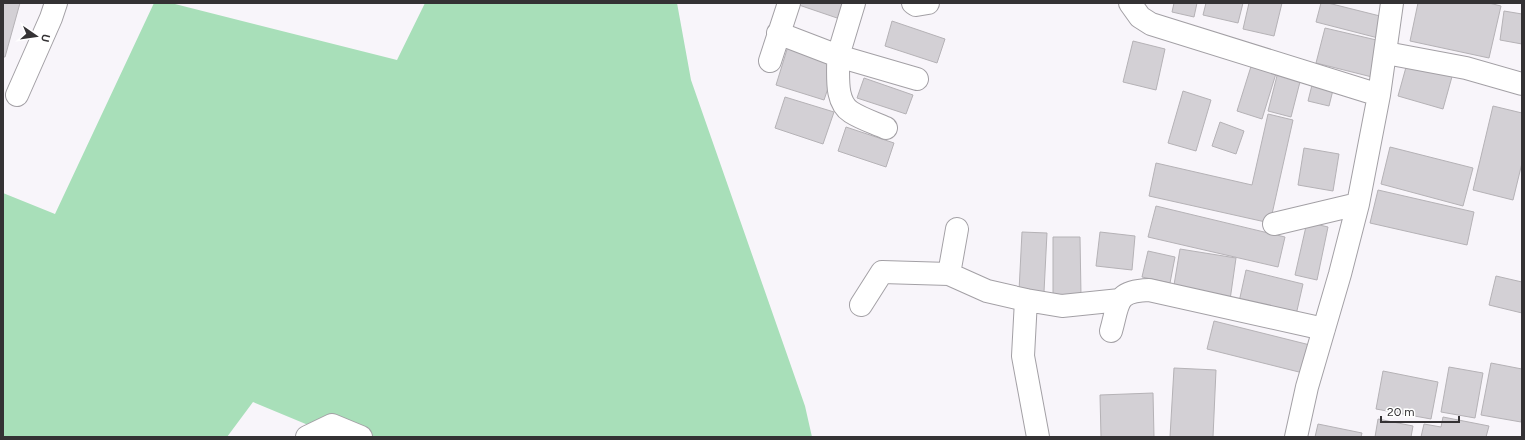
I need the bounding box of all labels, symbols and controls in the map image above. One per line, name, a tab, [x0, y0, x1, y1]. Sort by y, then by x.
north arrow	[16, 16, 56, 56]
text: U	[38, 33, 52, 44]
scale bar	[1381, 398, 1459, 424]
text: 20 m	[1387, 405, 1415, 419]

